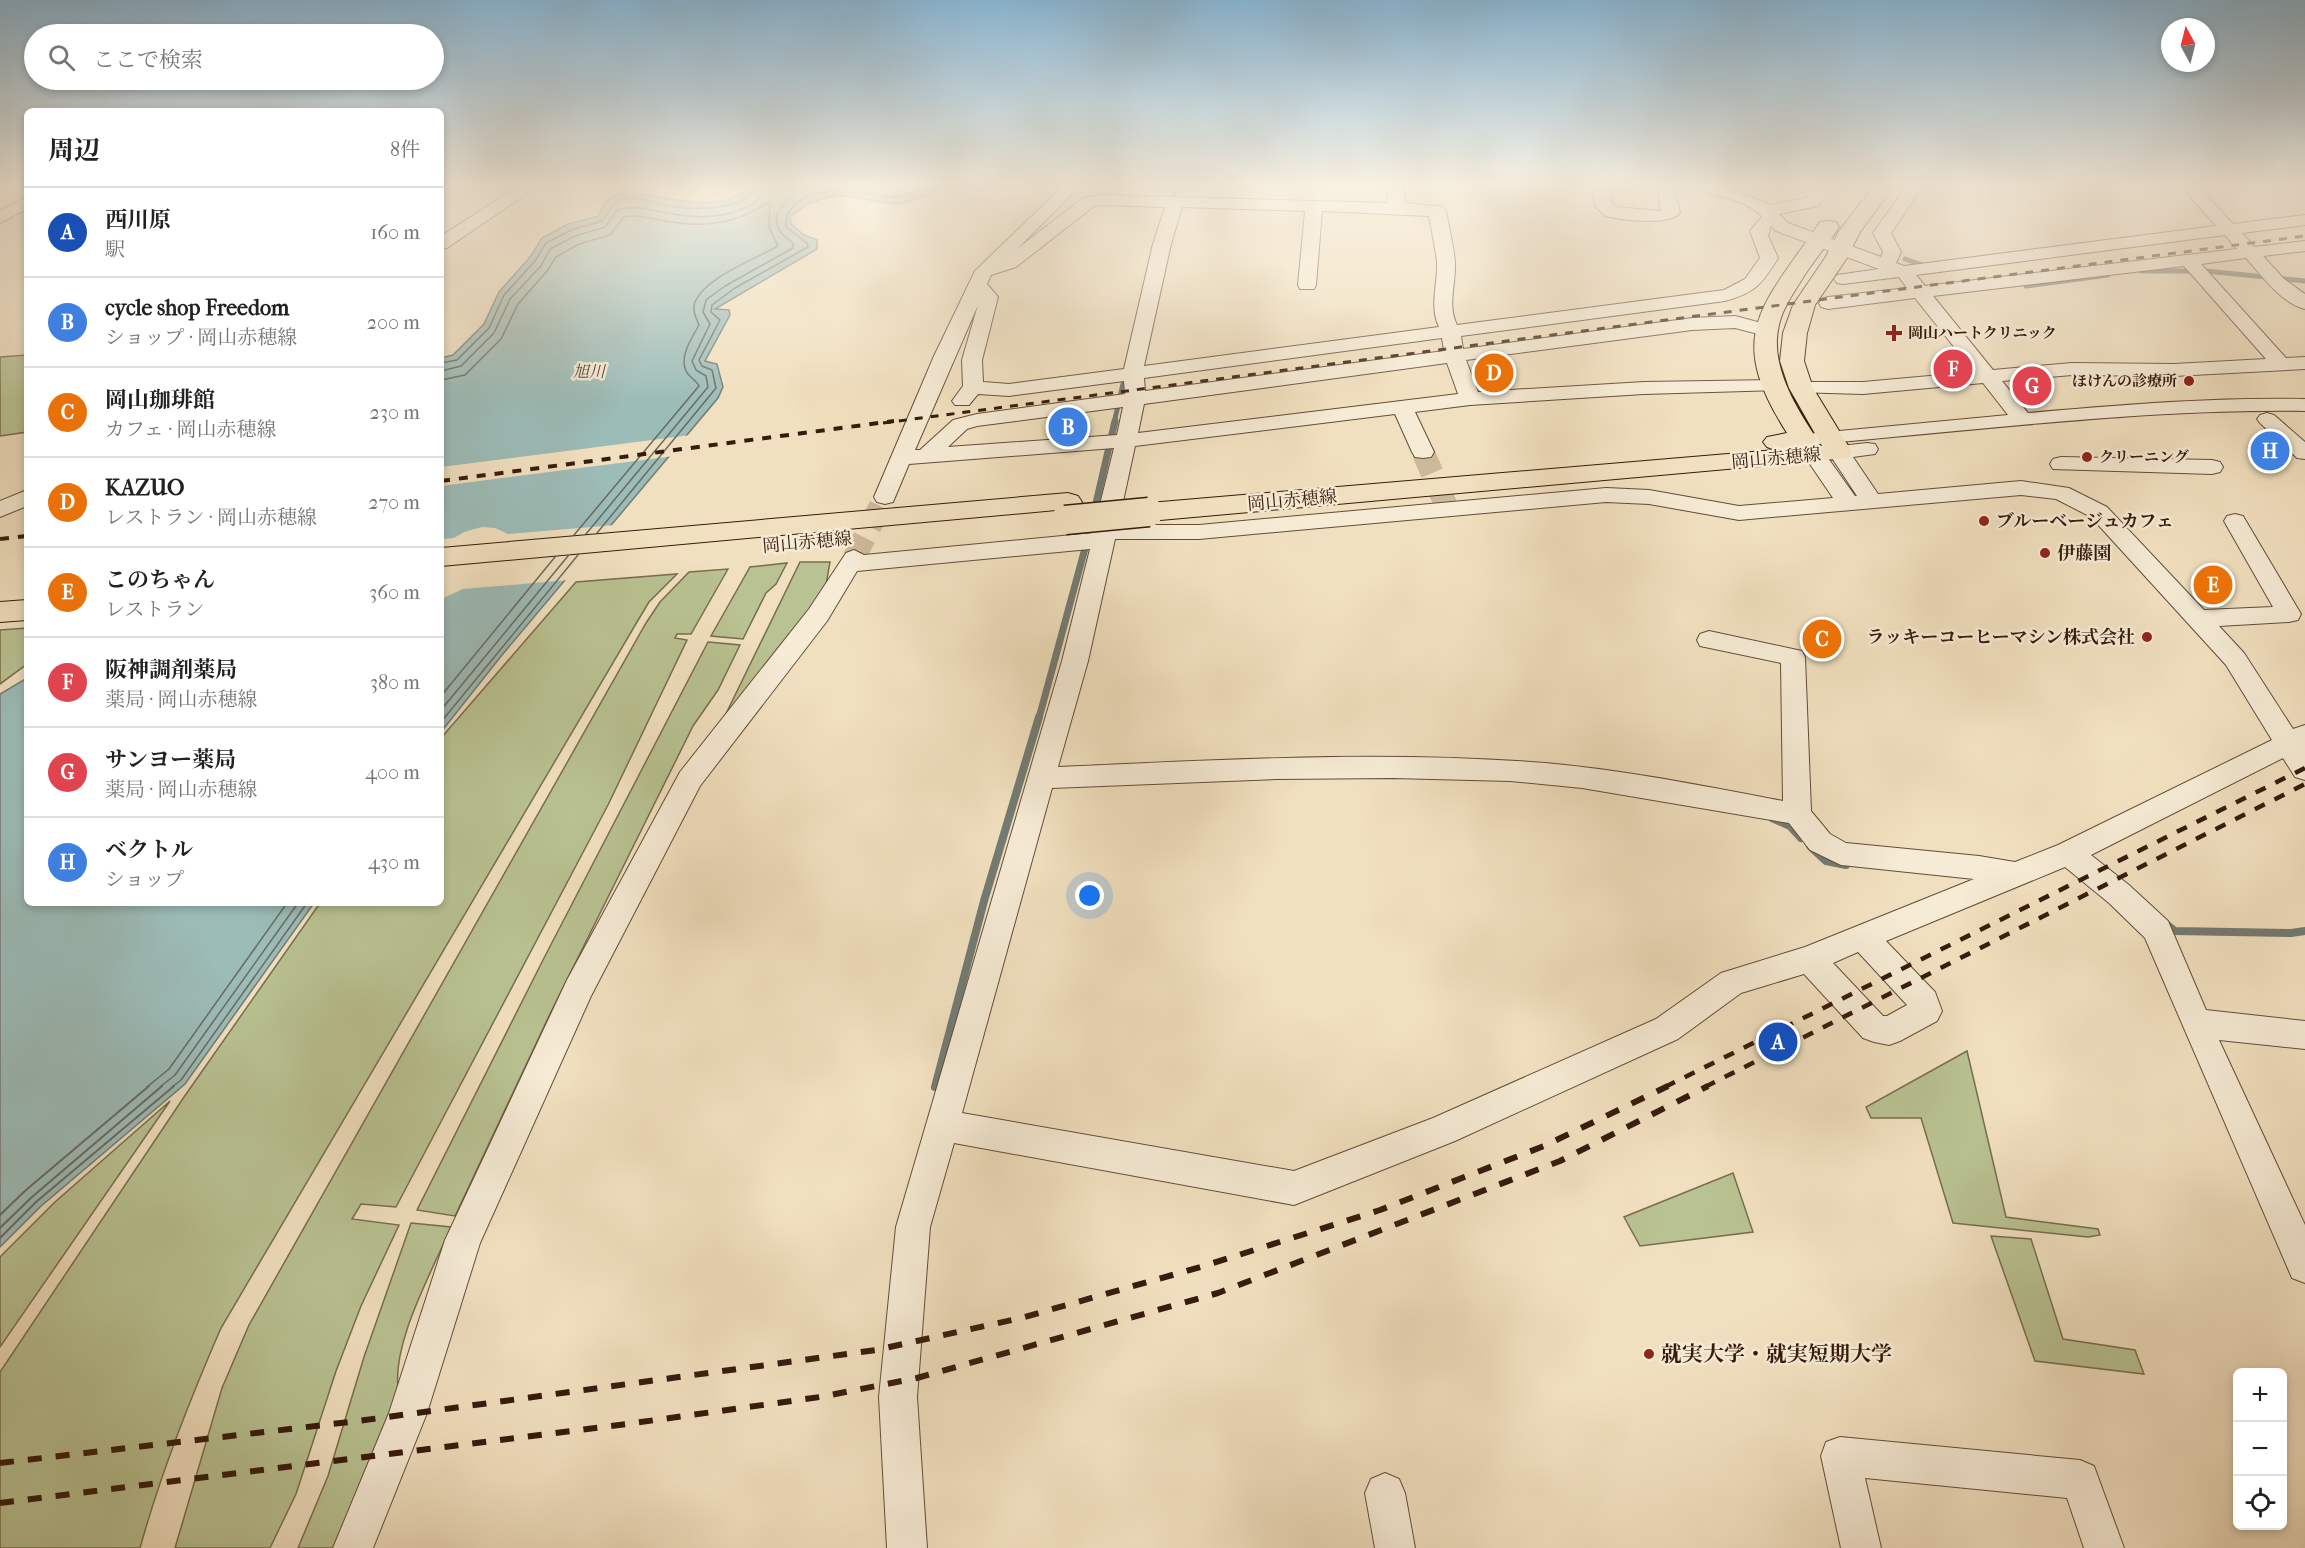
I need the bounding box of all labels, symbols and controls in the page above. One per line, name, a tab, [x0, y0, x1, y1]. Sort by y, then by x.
north arrow	[2161, 18, 2215, 72]
search box	[24, 24, 444, 90]
icon: search	[45, 41, 78, 74]
text: ここで検索	[93, 47, 203, 73]
text: 周辺	[48, 135, 100, 166]
text: 8件	[390, 138, 420, 161]
text: 西川原	[105, 207, 171, 233]
text: A	[61, 221, 74, 244]
text: 160 m	[370, 221, 420, 244]
text: 駅	[105, 238, 125, 261]
text: cycle shop Freedom	[105, 295, 289, 321]
text: B	[61, 311, 74, 334]
text: 200 m	[367, 311, 420, 334]
marker: 岡山ハートクリニック	[1885, 324, 1903, 342]
place label: 岡山ハートクリニック	[1908, 324, 2057, 342]
text: ショップ · 岡山赤穂線	[105, 326, 297, 349]
pin: F	[1934, 346, 1972, 392]
pin: D	[1474, 350, 1514, 395]
water label: 旭川	[573, 362, 607, 381]
pin: G	[2012, 364, 2052, 408]
place label: ほけんの診療所	[2072, 372, 2177, 390]
marker: ほけんの診療所	[2182, 374, 2196, 388]
text: 岡山珈琲館	[105, 387, 215, 413]
text: C	[61, 401, 74, 424]
text: 230 m	[370, 401, 420, 424]
pin: B	[1048, 404, 1088, 450]
text: カフェ · 岡山赤穂線	[105, 418, 277, 441]
pin: H	[2250, 428, 2290, 474]
street label: 岡山赤穂線	[1730, 444, 1822, 473]
place label: クリーニング	[2099, 448, 2189, 466]
marker: クリーニング	[2080, 450, 2094, 464]
text: KAZUO	[105, 475, 185, 501]
street label: 岡山赤穂線	[1246, 486, 1338, 515]
text: D	[60, 491, 75, 514]
text: 270 m	[368, 491, 420, 514]
text: レストラン · 岡山赤穂線	[105, 506, 317, 529]
place label: ブルーベージュカフェ	[1996, 511, 2174, 532]
marker: ブルーベージュカフェ	[1977, 514, 1991, 528]
street label: 岡山赤穂線	[761, 528, 853, 557]
place label: 伊藤園	[2057, 543, 2111, 564]
marker: 伊藤園	[2038, 546, 2052, 560]
pin: E	[2194, 562, 2232, 608]
text: このちゃん	[105, 567, 215, 593]
text: E	[61, 581, 74, 604]
text: 360 m	[369, 581, 420, 604]
text: レストラン	[105, 598, 204, 621]
pin: C	[1802, 616, 1842, 662]
place label: ラッキーコーヒーマシン株式会社	[1867, 627, 2135, 648]
marker: ラッキーコーヒーマシン株式会社	[2140, 630, 2154, 644]
text: 阪神調剤薬局	[105, 657, 237, 683]
text: F	[62, 671, 73, 694]
text: 380 m	[370, 671, 420, 694]
text: 薬局 · 岡山赤穂線	[105, 688, 258, 711]
text: サンヨー薬局	[105, 747, 236, 773]
text: G	[60, 761, 75, 784]
text: 400 m	[365, 761, 420, 784]
text: 薬局 · 岡山赤穂線	[105, 778, 258, 801]
text: ベクトル	[105, 837, 193, 863]
text: H	[60, 851, 75, 874]
text: 430 m	[368, 851, 420, 874]
text: ショップ	[105, 868, 185, 891]
your location	[1075, 881, 1104, 910]
pin: A	[1758, 1020, 1798, 1064]
place label: 就実大学・就実短期大学	[1661, 1342, 1892, 1366]
marker: 就実大学・就実短期大学	[1642, 1347, 1656, 1361]
map controls	[2233, 1368, 2287, 1530]
button: +	[2233, 1368, 2287, 1422]
button: −	[2233, 1422, 2287, 1476]
button: locate	[2233, 1476, 2287, 1530]

